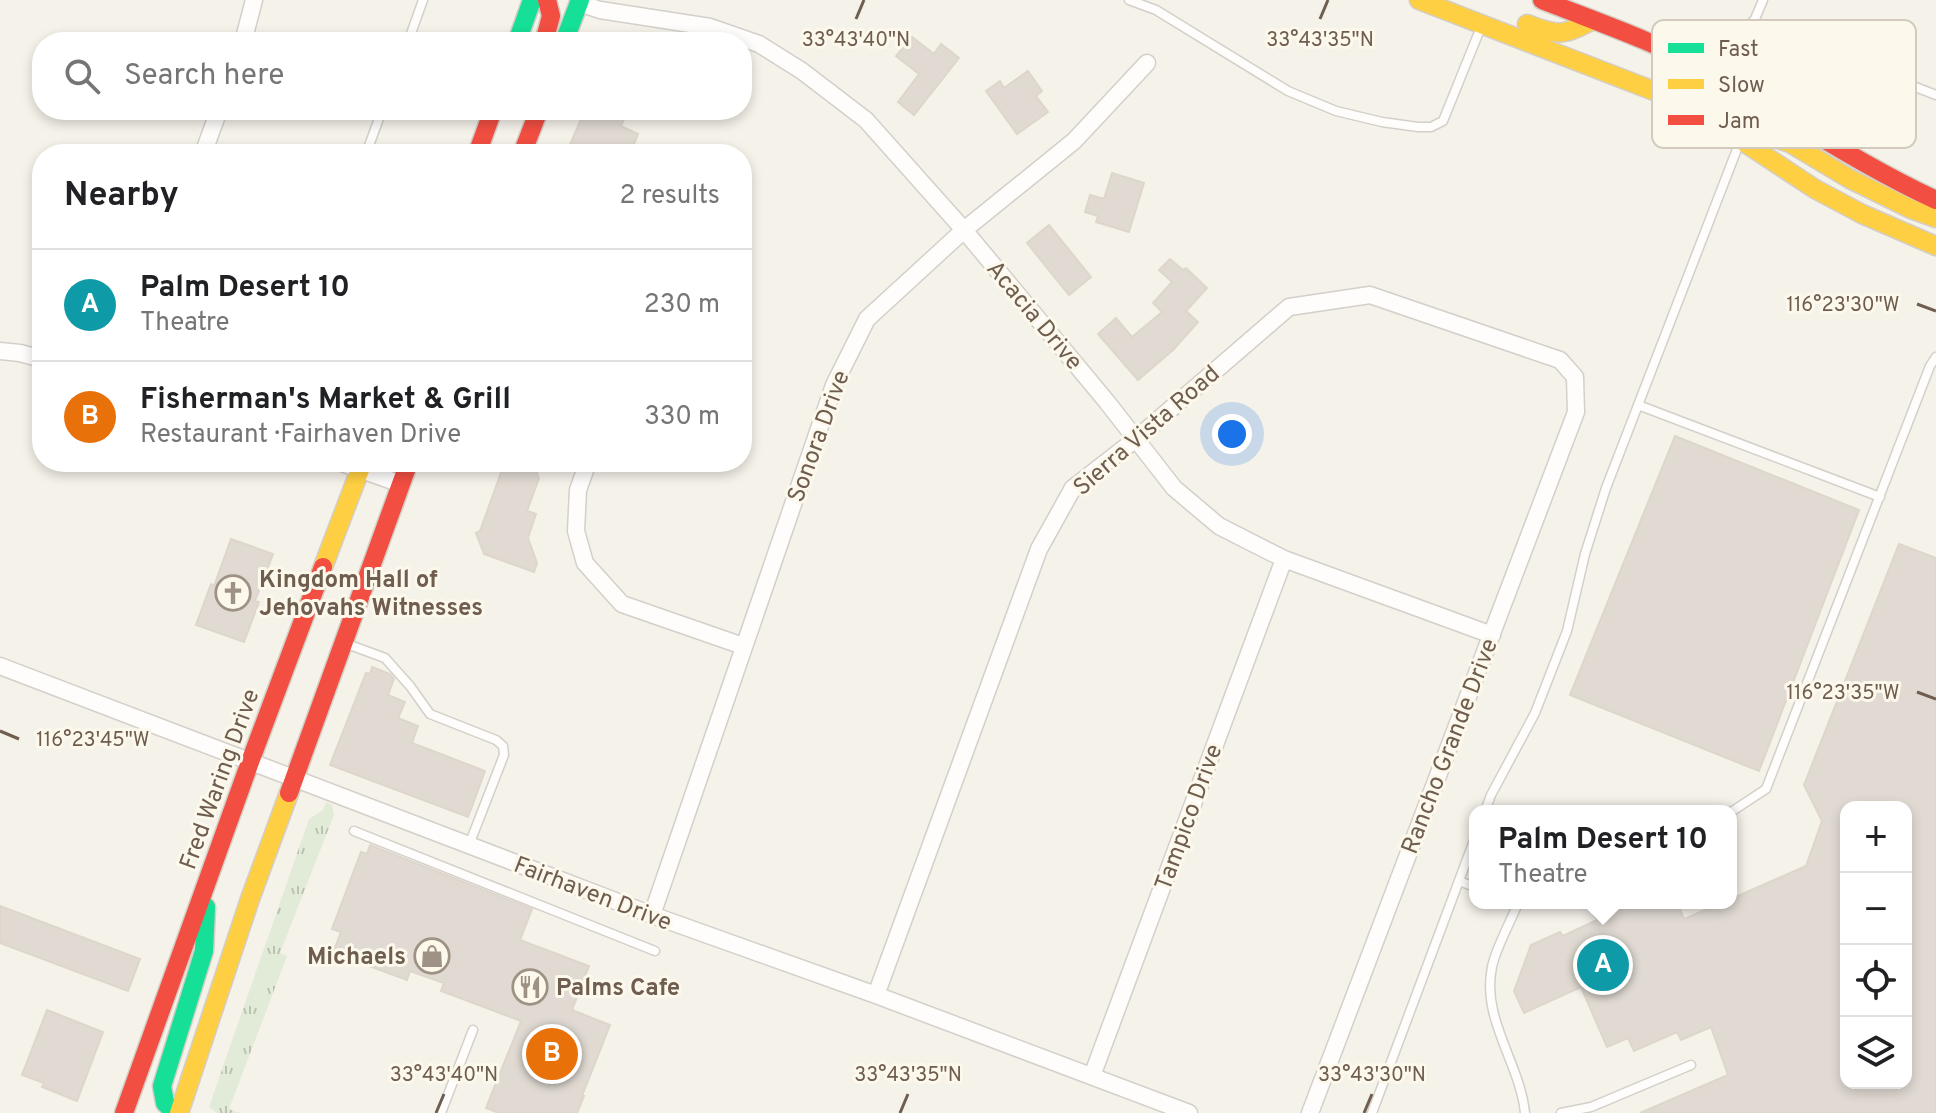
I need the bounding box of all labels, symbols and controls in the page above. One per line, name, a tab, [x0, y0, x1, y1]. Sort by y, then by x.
legend	[1652, 20, 1916, 148]
text: 33°43'40"N	[802, 28, 910, 54]
text: 33°43'35"N	[1266, 28, 1374, 54]
search box	[32, 32, 752, 120]
text: Fast	[1718, 37, 1759, 64]
icon: search	[60, 54, 104, 98]
text: Search here	[124, 58, 284, 95]
text: Slow	[1718, 73, 1765, 100]
text: Jam	[1718, 109, 1761, 136]
text: Nearby	[64, 175, 179, 218]
text: 2 results	[620, 180, 720, 213]
street label: Acacia Drive	[979, 255, 1088, 377]
text: Palm Desert 10	[140, 270, 350, 307]
text: A	[81, 289, 99, 322]
text: 230 m	[644, 289, 720, 322]
text: 116°23'30"W	[1786, 293, 1900, 319]
text: Theatre	[140, 307, 230, 340]
street label: Sierra Vista Road	[1068, 360, 1227, 503]
street label: Sonora Drive	[782, 367, 858, 507]
text: Fisherman's Market & Grill	[140, 382, 511, 419]
text: B	[81, 401, 99, 434]
text: 330 m	[644, 401, 720, 434]
your location	[1212, 414, 1252, 454]
text: Restaurant · Fairhaven Drive	[140, 419, 461, 452]
place label: Kingdom Hall of Jehovahs Witnesses	[259, 566, 483, 624]
church icon: Kingdom Hall of Jehovahs Witnesses	[214, 574, 252, 612]
street label: Rancho Grande Drive	[1396, 635, 1506, 859]
text: 116°23'35"W	[1787, 681, 1899, 707]
street label: Fred Waring Drive	[174, 685, 267, 874]
text: 116°23'45"W	[36, 728, 150, 754]
street label: Tampico Drive	[1149, 740, 1230, 895]
map controls	[1840, 801, 1912, 1089]
button: +	[1840, 801, 1912, 873]
popup	[1469, 805, 1737, 909]
text: Palm Desert 10	[1498, 822, 1708, 859]
street label: Fairhaven Drive	[509, 851, 676, 939]
text: Theatre	[1498, 859, 1588, 892]
button: −	[1840, 873, 1912, 945]
pin: A	[1577, 935, 1629, 995]
shop icon: Michaels	[413, 937, 451, 975]
place label: Michaels	[307, 943, 406, 973]
button: locate	[1840, 945, 1912, 1017]
restaurant icon: Palms Cafe	[511, 968, 549, 1006]
place label: Palms Cafe	[556, 974, 680, 1004]
button: layers	[1840, 1017, 1912, 1089]
pin: B	[526, 1024, 578, 1084]
text: 33°43'40"N	[390, 1063, 498, 1089]
text: 33°43'35"N	[854, 1063, 962, 1089]
text: 33°43'30"N	[1318, 1063, 1426, 1089]

